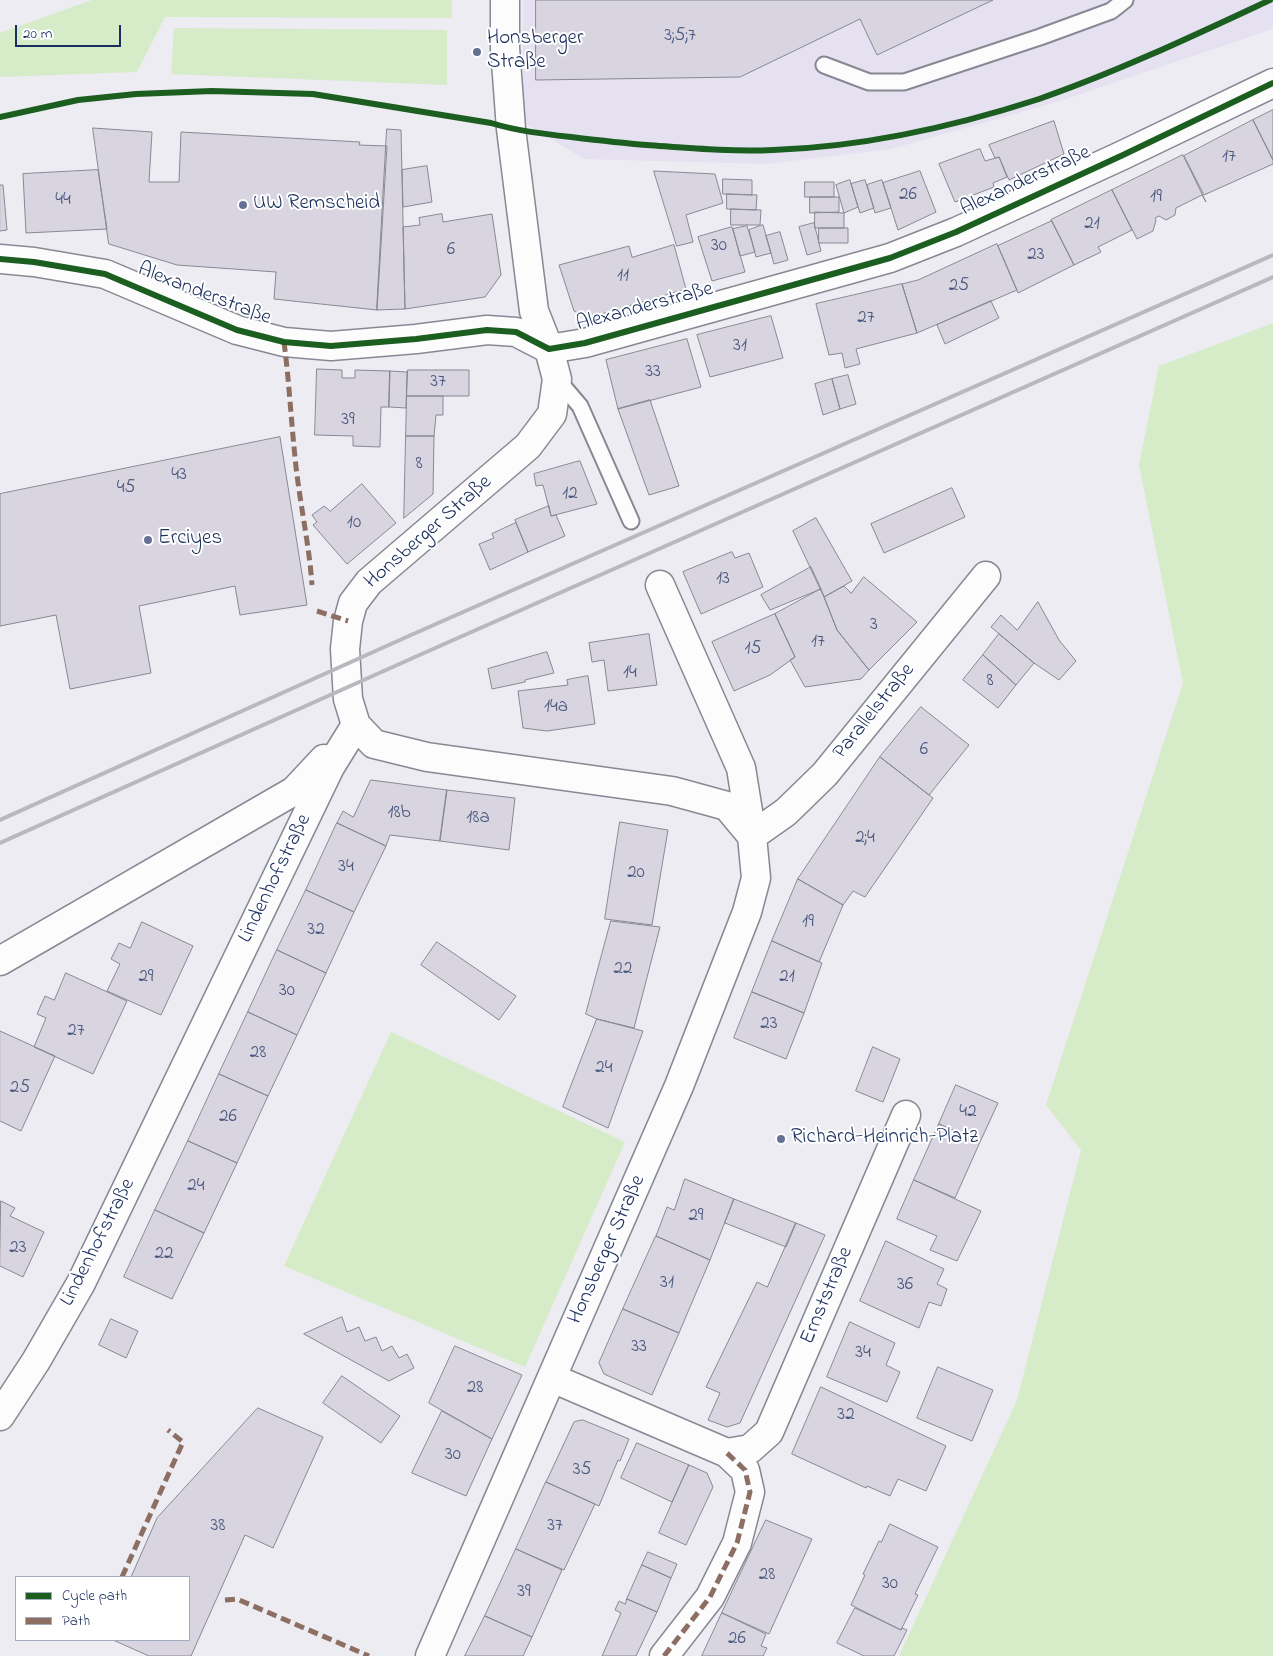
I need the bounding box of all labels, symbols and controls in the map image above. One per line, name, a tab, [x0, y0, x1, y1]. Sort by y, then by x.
scale bar	[18, 15, 124, 47]
text: 20 m	[23, 23, 52, 45]
house number: 3;5;7	[664, 26, 696, 48]
place label: Honsberger Straße	[487, 27, 584, 77]
marker: Honsberger Straße	[471, 46, 483, 58]
street label: Alexanderstraße	[957, 141, 1095, 223]
house number: 17	[1222, 147, 1236, 169]
house number: 26	[899, 185, 917, 207]
house number: 19	[1150, 187, 1162, 209]
house number: 44	[55, 190, 71, 212]
place label: UW Remscheid	[253, 192, 380, 218]
marker: UW Remscheid	[237, 199, 249, 211]
house number: 21	[1084, 214, 1100, 236]
house number: 30	[711, 236, 727, 258]
house number: 6	[447, 240, 455, 262]
house number: 23	[1027, 245, 1045, 267]
street label: Alexanderstraße	[134, 258, 274, 332]
house number: 11	[617, 266, 629, 288]
house number: 25	[949, 276, 969, 298]
street label: Alexanderstraße	[574, 278, 716, 338]
house number: 27	[857, 308, 875, 330]
house number: 31	[733, 336, 747, 358]
house number: 33	[645, 362, 661, 384]
house number: 37	[430, 372, 446, 394]
house number: 39	[341, 410, 355, 432]
house number: 8	[415, 454, 423, 476]
house number: 43	[171, 465, 187, 487]
street label: Honsberger Straße	[360, 471, 498, 595]
house number: 45	[117, 478, 135, 500]
house number: 12	[562, 484, 578, 506]
house number: 10	[347, 513, 361, 535]
place label: Erciyes	[158, 527, 222, 553]
marker: Erciyes	[142, 534, 154, 546]
house number: 13	[716, 569, 730, 591]
house number: 3	[870, 615, 878, 637]
house number: 17	[811, 632, 825, 654]
house number: 15	[745, 639, 761, 661]
street label: Parallelstraße	[829, 659, 921, 765]
house number: 14	[623, 663, 637, 685]
house number: 8	[986, 671, 994, 693]
house number: 14a	[544, 697, 568, 719]
house number: 6	[920, 740, 928, 762]
house number: 18b	[387, 803, 411, 825]
house number: 18a	[466, 808, 490, 830]
street label: Lindenhofstraße	[234, 811, 318, 947]
house number: 2;4	[855, 828, 875, 850]
house number: 34	[338, 857, 354, 879]
house number: 20	[627, 863, 645, 885]
house number: 19	[802, 912, 814, 934]
house number: 32	[307, 920, 325, 942]
house number: 22	[614, 959, 632, 981]
house number: 29	[138, 967, 154, 989]
house number: 21	[779, 967, 795, 989]
house number: 30	[279, 981, 295, 1003]
house number: 23	[760, 1014, 778, 1036]
house number: 27	[67, 1021, 85, 1043]
house number: 28	[250, 1043, 266, 1065]
house number: 24	[595, 1058, 613, 1080]
house number: 25	[10, 1078, 30, 1100]
house number: 42	[959, 1102, 977, 1124]
house number: 26	[219, 1107, 237, 1129]
place label: Richard-Heinrich-Platz	[791, 1126, 978, 1152]
marker: Richard-Heinrich-Platz	[775, 1133, 787, 1145]
street label: Honsberger Straße	[564, 1172, 652, 1328]
street label: Lindenhofstraße	[56, 1175, 142, 1311]
house number: 24	[187, 1176, 205, 1198]
house number: 29	[688, 1206, 704, 1228]
house number: 23	[9, 1238, 27, 1260]
house number: 22	[155, 1244, 173, 1266]
street label: Ernststraße	[796, 1244, 860, 1348]
house number: 31	[660, 1273, 674, 1295]
house number: 36	[897, 1275, 913, 1297]
house number: 33	[631, 1337, 647, 1359]
house number: 34	[855, 1343, 871, 1365]
house number: 28	[467, 1378, 483, 1400]
house number: 32	[837, 1405, 855, 1427]
house number: 30	[445, 1445, 461, 1467]
house number: 35	[573, 1460, 591, 1482]
house number: 38	[211, 1516, 225, 1538]
house number: 37	[547, 1516, 563, 1538]
house number: 28	[759, 1565, 775, 1587]
house number: 30	[882, 1574, 898, 1596]
legend	[15, 1576, 190, 1641]
house number: 39	[517, 1582, 531, 1604]
text: Cycle path	[62, 1585, 127, 1607]
text: Path	[62, 1610, 90, 1632]
house number: 26	[728, 1629, 746, 1651]

